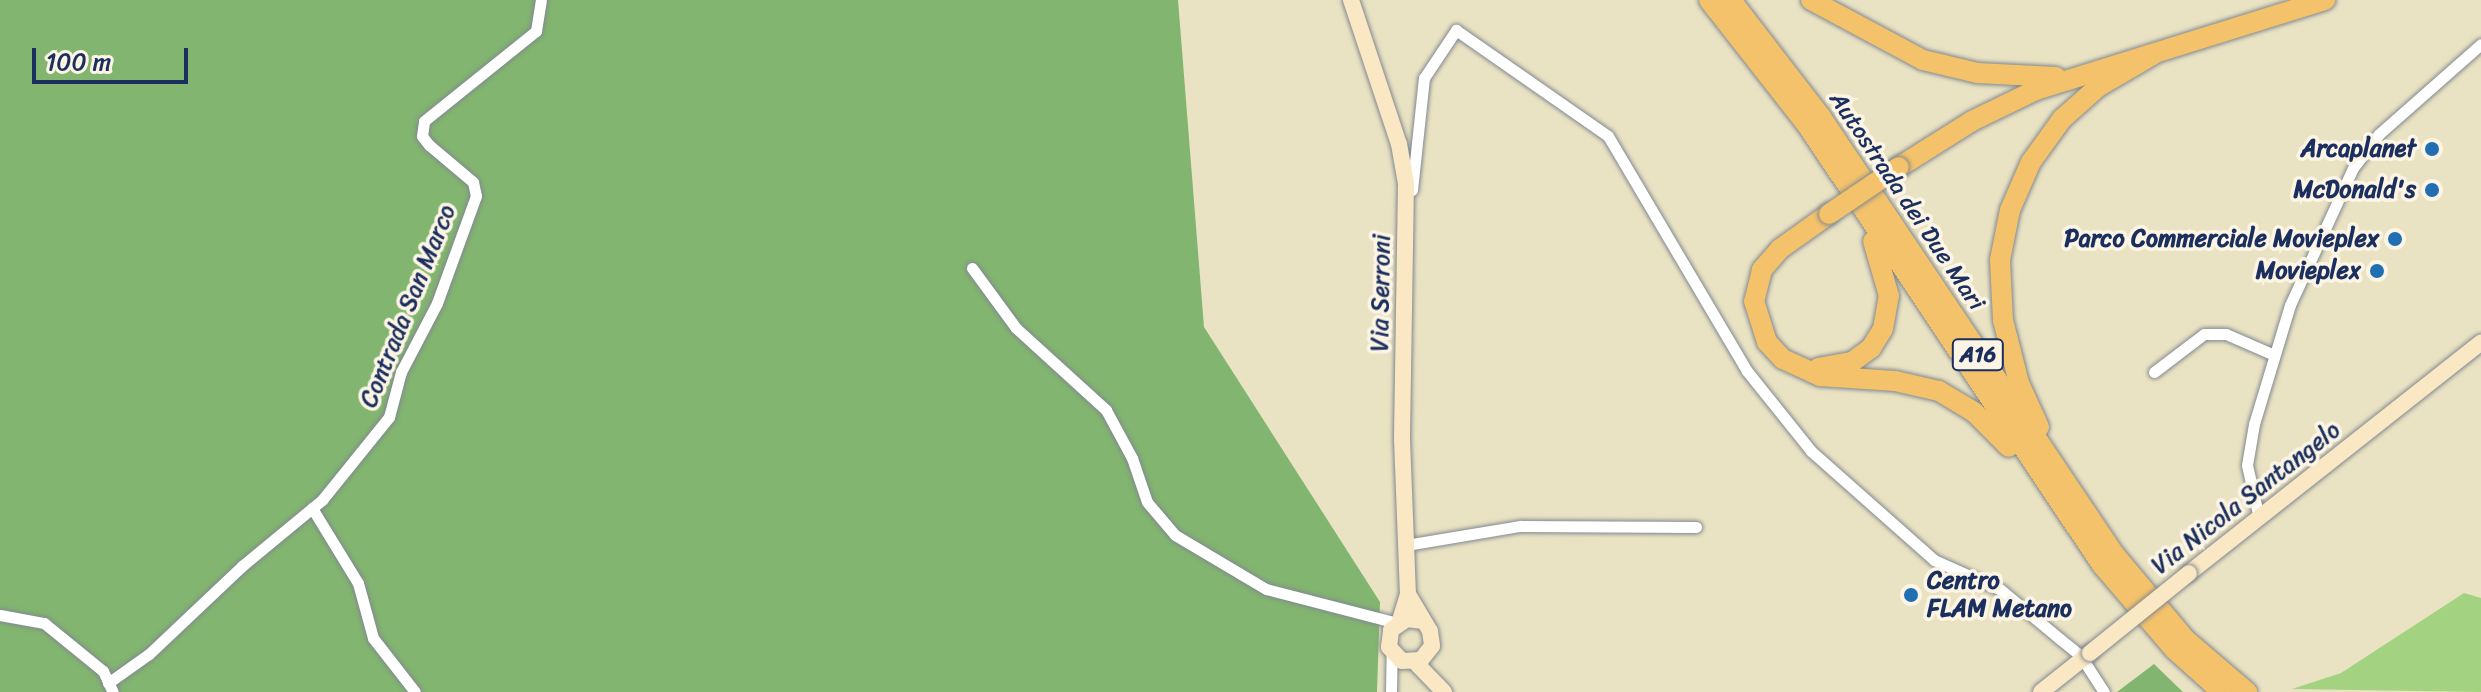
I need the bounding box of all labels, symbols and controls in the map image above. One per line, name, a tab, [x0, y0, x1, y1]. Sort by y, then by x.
scale bar	[36, 32, 192, 82]
text: 100 m	[46, 41, 111, 83]
street label: Autostrada dei Due Mari	[1823, 87, 1991, 315]
place label: Arcaplanet	[2301, 135, 2416, 163]
marker: Arcaplanet	[2423, 140, 2441, 158]
place label: McDonald's	[2293, 176, 2416, 204]
marker: McDonald's	[2423, 181, 2441, 199]
street label: Contrada San Marco	[354, 201, 462, 411]
place label: Parco Commerciale Movieplex	[2065, 225, 2379, 253]
marker: Parco Commerciale Movieplex	[2386, 230, 2404, 248]
street label: Via Serroni	[1366, 234, 1396, 352]
place label: Movieplex	[2256, 257, 2361, 285]
marker: Movieplex	[2368, 262, 2386, 280]
road number: A16	[1950, 337, 2006, 373]
street label: Via Nicola Santangelo	[2146, 416, 2346, 580]
place label: Centro FLAM Metano	[1927, 567, 2072, 623]
marker: Centro FLAM Metano	[1902, 586, 1920, 604]

